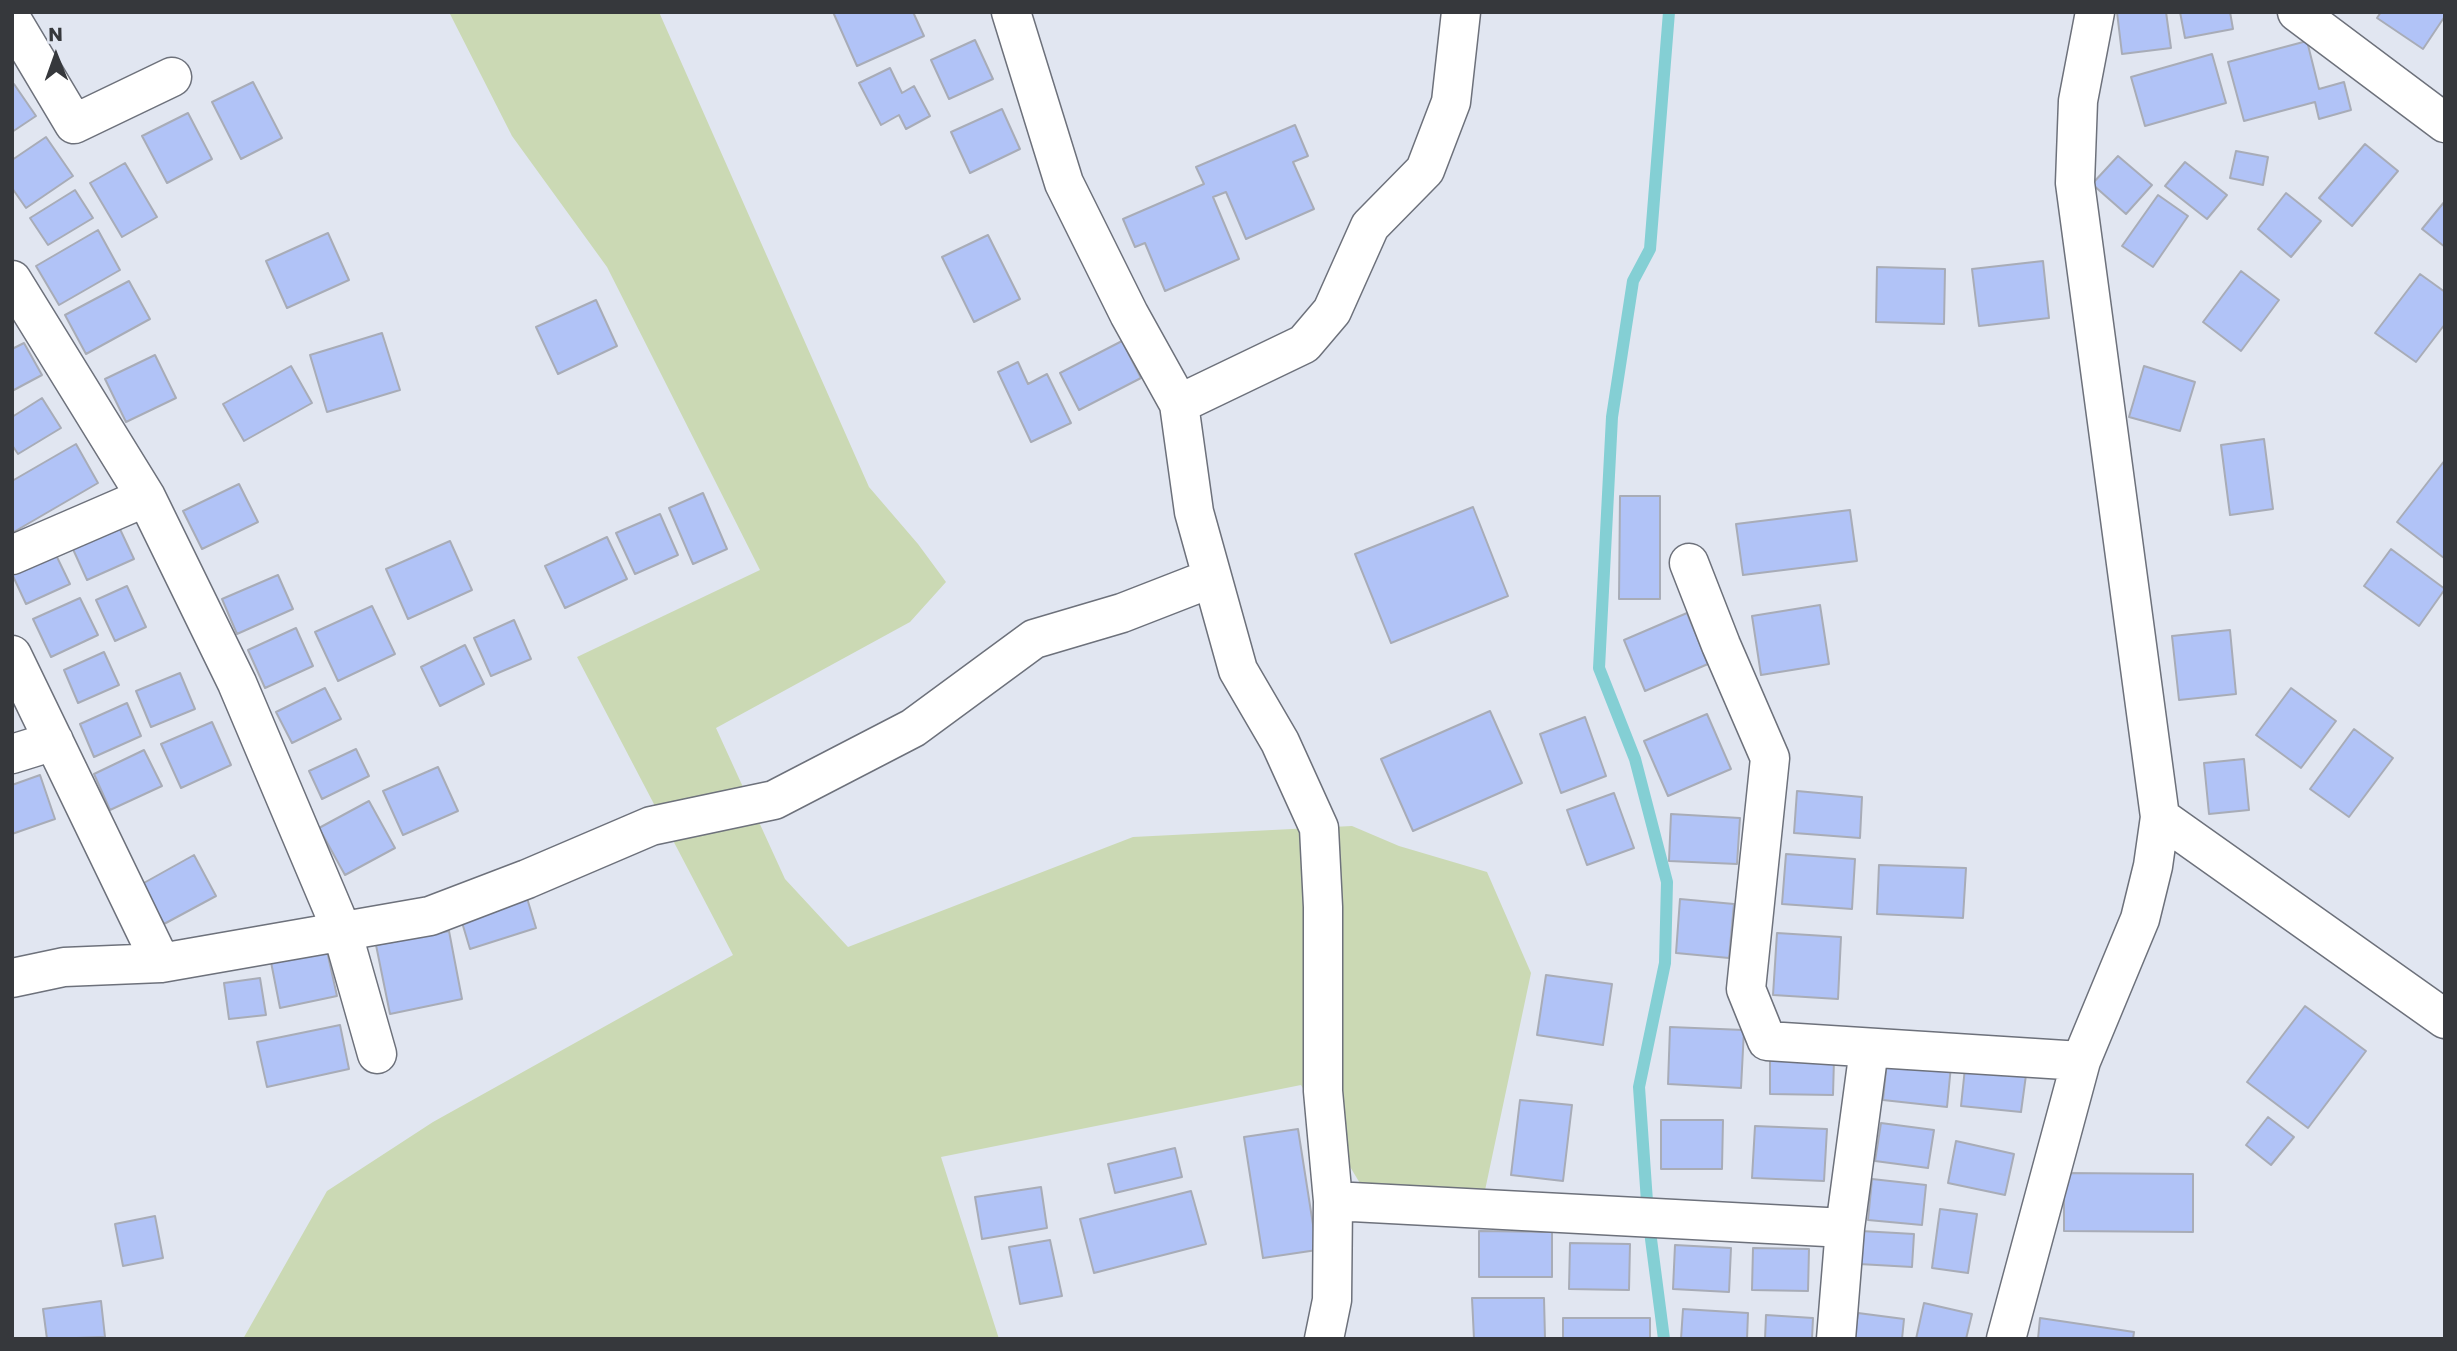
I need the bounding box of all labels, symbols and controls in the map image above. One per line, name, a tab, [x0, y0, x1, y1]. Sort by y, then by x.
north arrow	[21, 21, 91, 91]
text: N	[48, 21, 63, 48]

